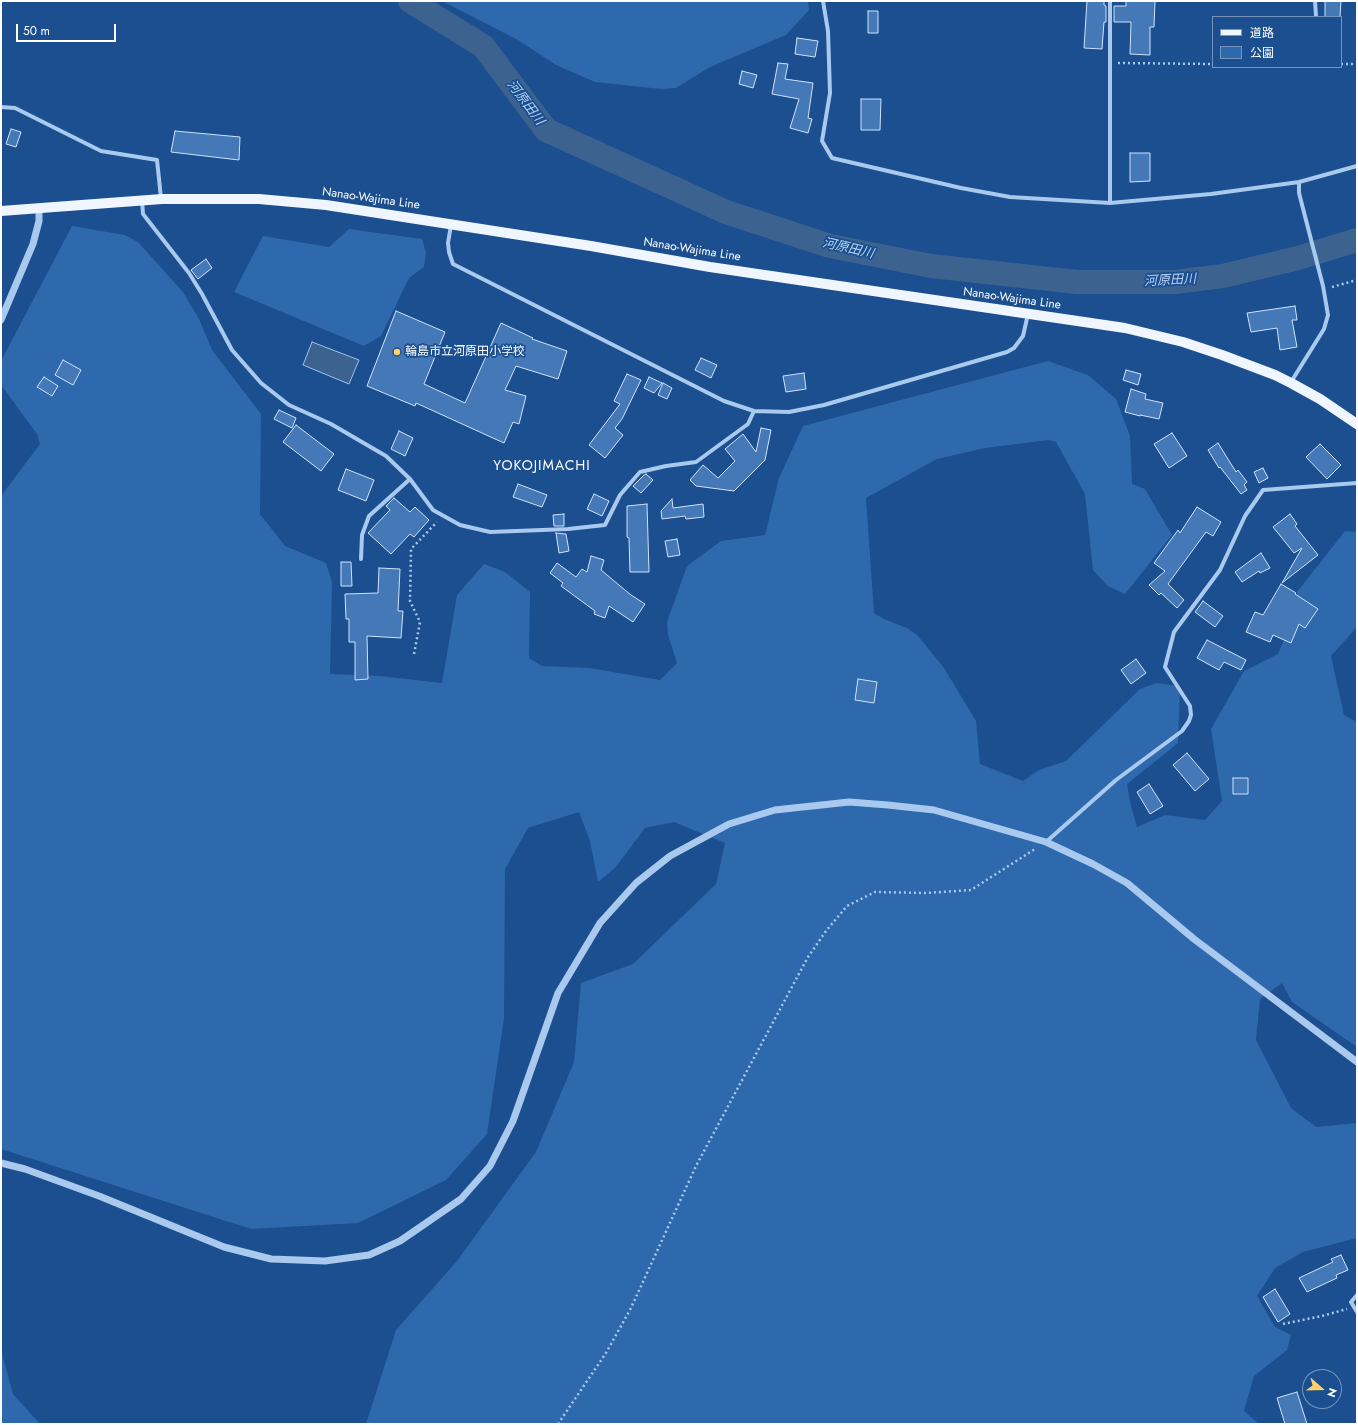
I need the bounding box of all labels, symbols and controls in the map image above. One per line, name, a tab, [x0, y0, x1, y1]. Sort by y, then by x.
scale bar	[18, 16, 118, 42]
legend	[1212, 16, 1342, 68]
text: 50 m	[23, 22, 50, 40]
text: 道路	[1250, 24, 1274, 42]
text: 公園	[1250, 44, 1274, 62]
water label: 河原田川	[503, 78, 547, 128]
street label: Nanao-Wajima Line	[321, 185, 421, 213]
street label: Nanao-Wajima Line	[642, 235, 742, 265]
water label: 河原田川	[821, 236, 875, 262]
water label: 河原田川	[1144, 272, 1196, 290]
street label: Nanao-Wajima Line	[962, 285, 1062, 313]
place label: 輪島市立河原田小学校	[405, 345, 525, 359]
marker: 輪島市立河原田小学校	[392, 347, 402, 357]
district label: YOKOJIMACHI	[493, 459, 591, 475]
north arrow	[1302, 1369, 1342, 1409]
text: N	[1323, 1386, 1341, 1400]

